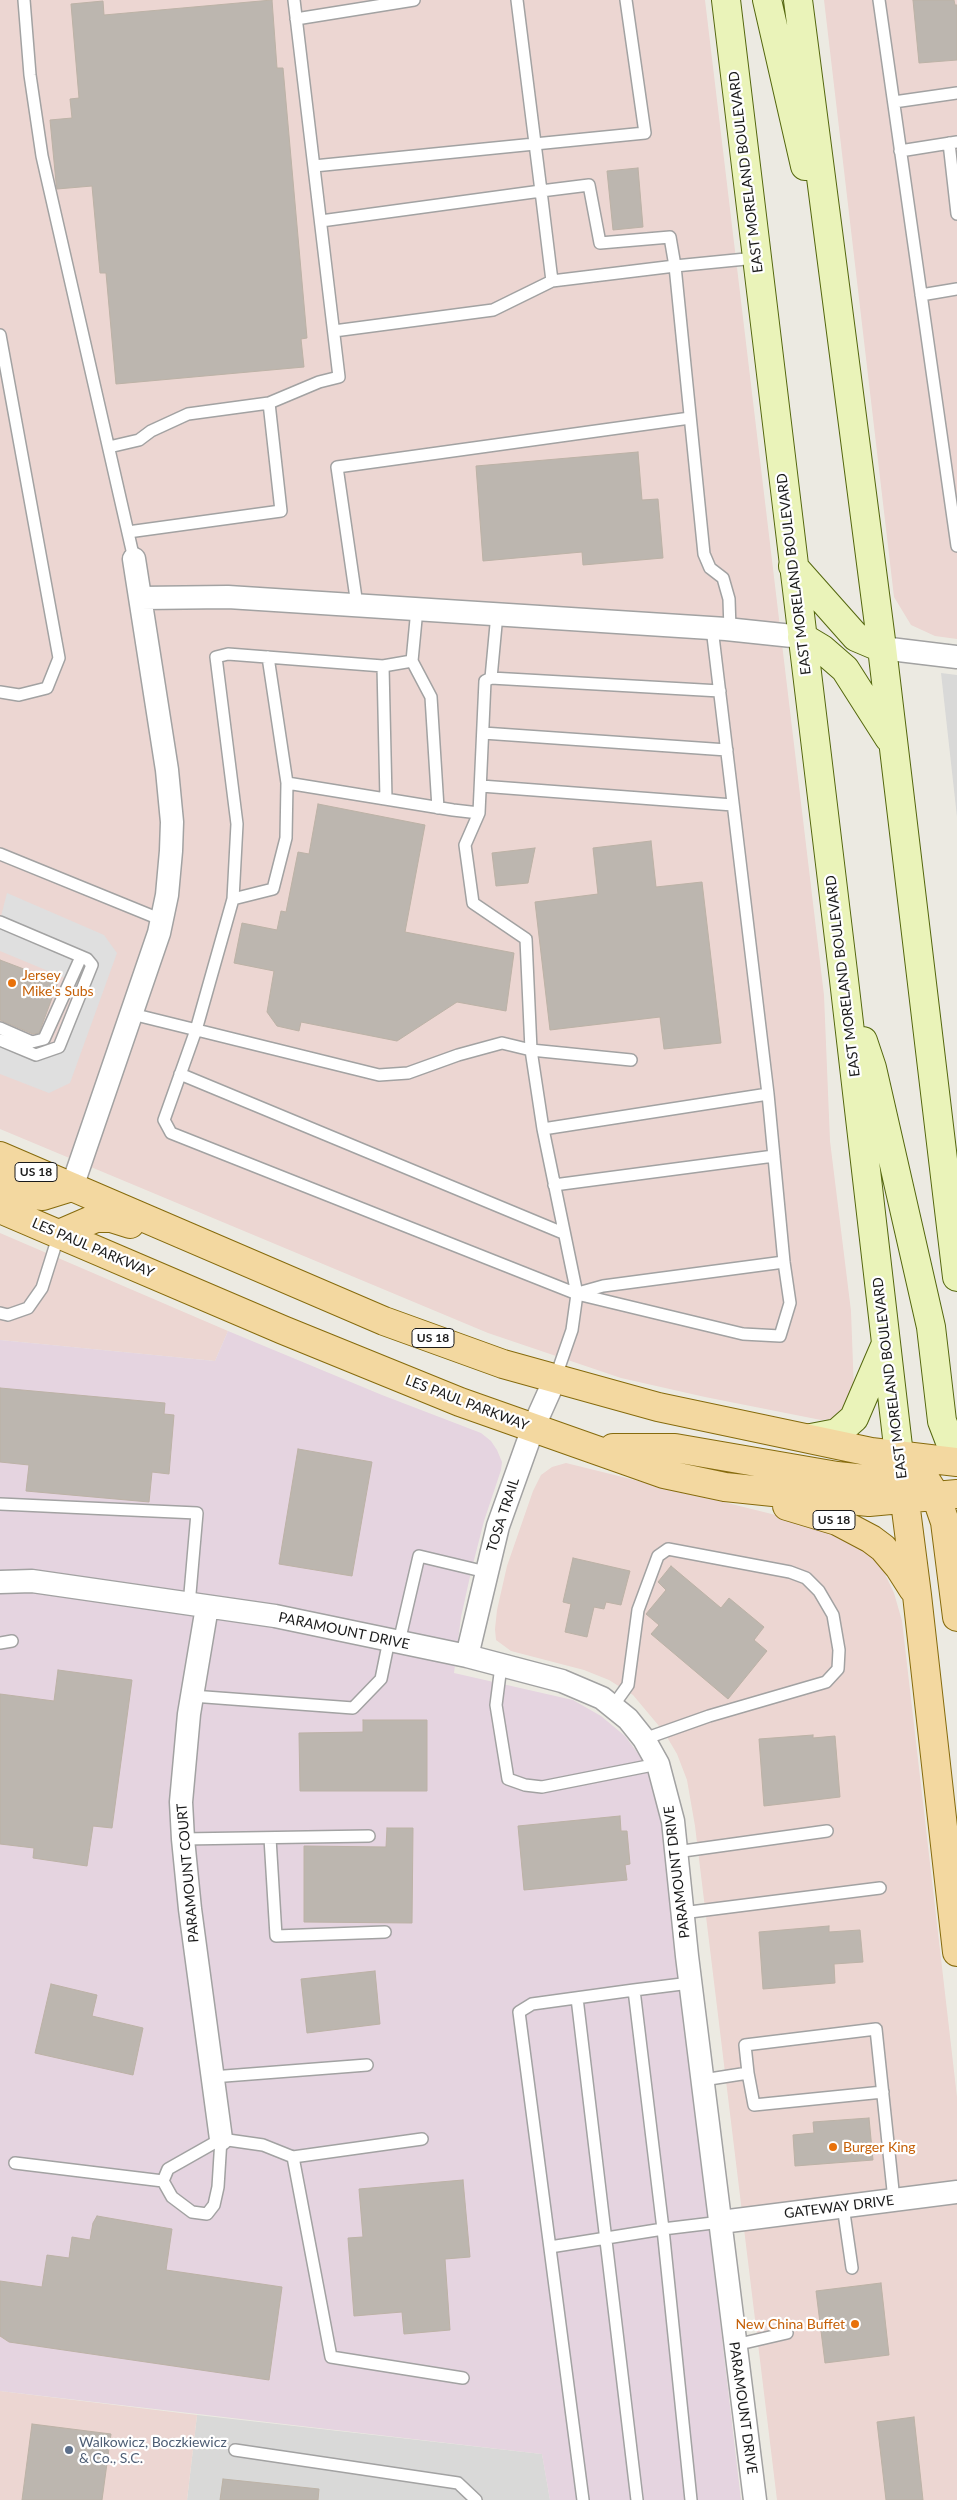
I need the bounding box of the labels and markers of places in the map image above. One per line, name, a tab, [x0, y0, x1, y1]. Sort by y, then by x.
place label: Jersey Mike's Subs	[22, 967, 94, 1000]
marker: Jersey Mike's Subs	[6, 977, 18, 989]
place label: Burger King	[843, 2139, 916, 2155]
marker: Burger King	[827, 2141, 839, 2153]
place label: New China Buffet	[736, 2316, 845, 2332]
marker: New China Buffet	[849, 2318, 861, 2330]
place label: Walkowicz, Boczkiewicz & Co., S.C.	[79, 2434, 227, 2466]
marker: Walkowicz, Boczkiewicz & Co., S.C.	[63, 2444, 75, 2456]

